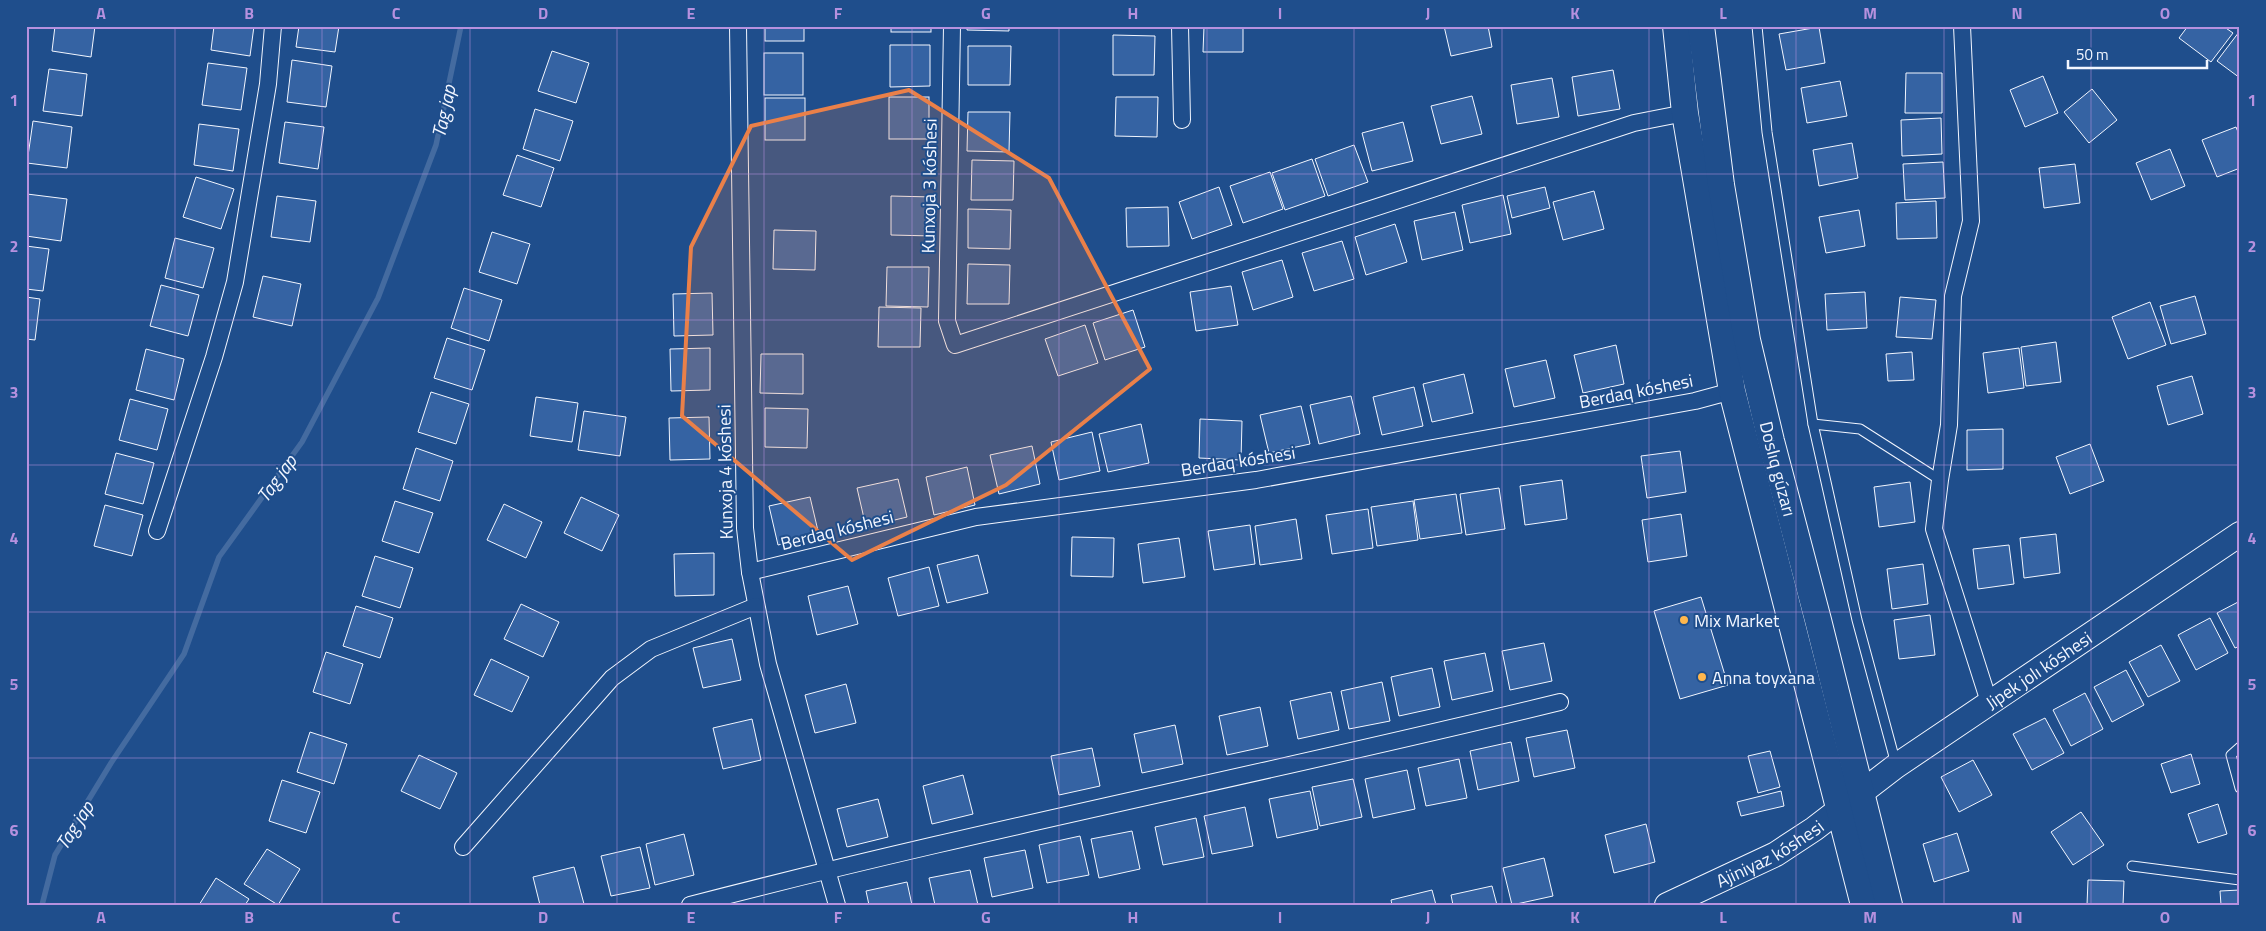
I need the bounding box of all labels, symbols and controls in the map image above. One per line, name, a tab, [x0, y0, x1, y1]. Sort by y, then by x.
text: A	[96, 1, 106, 25]
text: B	[244, 1, 254, 25]
text: C	[392, 1, 401, 25]
text: D	[538, 1, 548, 25]
text: E	[687, 1, 696, 25]
text: F	[834, 1, 843, 25]
text: G	[981, 1, 991, 25]
text: H	[1128, 1, 1138, 25]
text: I	[1278, 1, 1282, 25]
text: J	[1426, 1, 1430, 25]
text: K	[1570, 1, 1580, 25]
text: L	[1719, 1, 1727, 25]
text: M	[1863, 1, 1877, 25]
text: N	[2011, 1, 2023, 25]
text: O	[2160, 1, 2170, 25]
scale bar	[2068, 38, 2207, 70]
text: 50 m	[2076, 43, 2109, 66]
water label: Tag jap	[423, 82, 463, 140]
text: 1	[10, 88, 18, 112]
text: 1	[2248, 88, 2256, 112]
street label: Kunxoja 3 kóshesi	[914, 118, 944, 254]
text: 2	[10, 234, 18, 258]
text: 2	[2248, 234, 2256, 258]
street label: Berdaq kóshesi	[1577, 367, 1695, 415]
text: 3	[10, 380, 18, 404]
text: 3	[2248, 380, 2256, 404]
street label: Kunxoja 4 kóshesi	[710, 404, 740, 540]
street label: Doslıq gúzarı	[1753, 419, 1804, 519]
street label: Berdaq kóshesi	[1179, 439, 1297, 483]
water label: Tag jap	[249, 448, 304, 508]
street label: Berdaq kóshesi	[778, 503, 896, 557]
text: 4	[10, 526, 19, 550]
text: 4	[2248, 526, 2257, 550]
place label: Mix Market	[1694, 607, 1780, 634]
marker: Mix Market	[1678, 614, 1690, 626]
street label: Jipek jolı kóshesi	[1980, 624, 2097, 716]
place label: Anna toyxana	[1712, 664, 1815, 691]
marker: Anna toyxana	[1696, 671, 1708, 683]
text: 5	[10, 672, 19, 696]
text: 5	[2248, 672, 2257, 696]
water label: Tag jap	[47, 794, 101, 855]
street label: Ajiniyaz kóshesi	[1711, 813, 1829, 894]
text: 6	[10, 818, 19, 842]
text: 6	[2248, 818, 2257, 842]
text: A	[96, 905, 106, 929]
text: B	[244, 905, 254, 929]
text: C	[392, 905, 401, 929]
text: D	[538, 905, 548, 929]
text: E	[687, 905, 696, 929]
text: F	[834, 905, 843, 929]
text: G	[981, 905, 991, 929]
text: H	[1128, 905, 1138, 929]
text: I	[1278, 905, 1282, 929]
text: J	[1426, 905, 1430, 929]
text: K	[1570, 905, 1580, 929]
text: L	[1719, 905, 1727, 929]
text: M	[1863, 905, 1877, 929]
text: N	[2011, 905, 2023, 929]
text: O	[2160, 905, 2170, 929]

